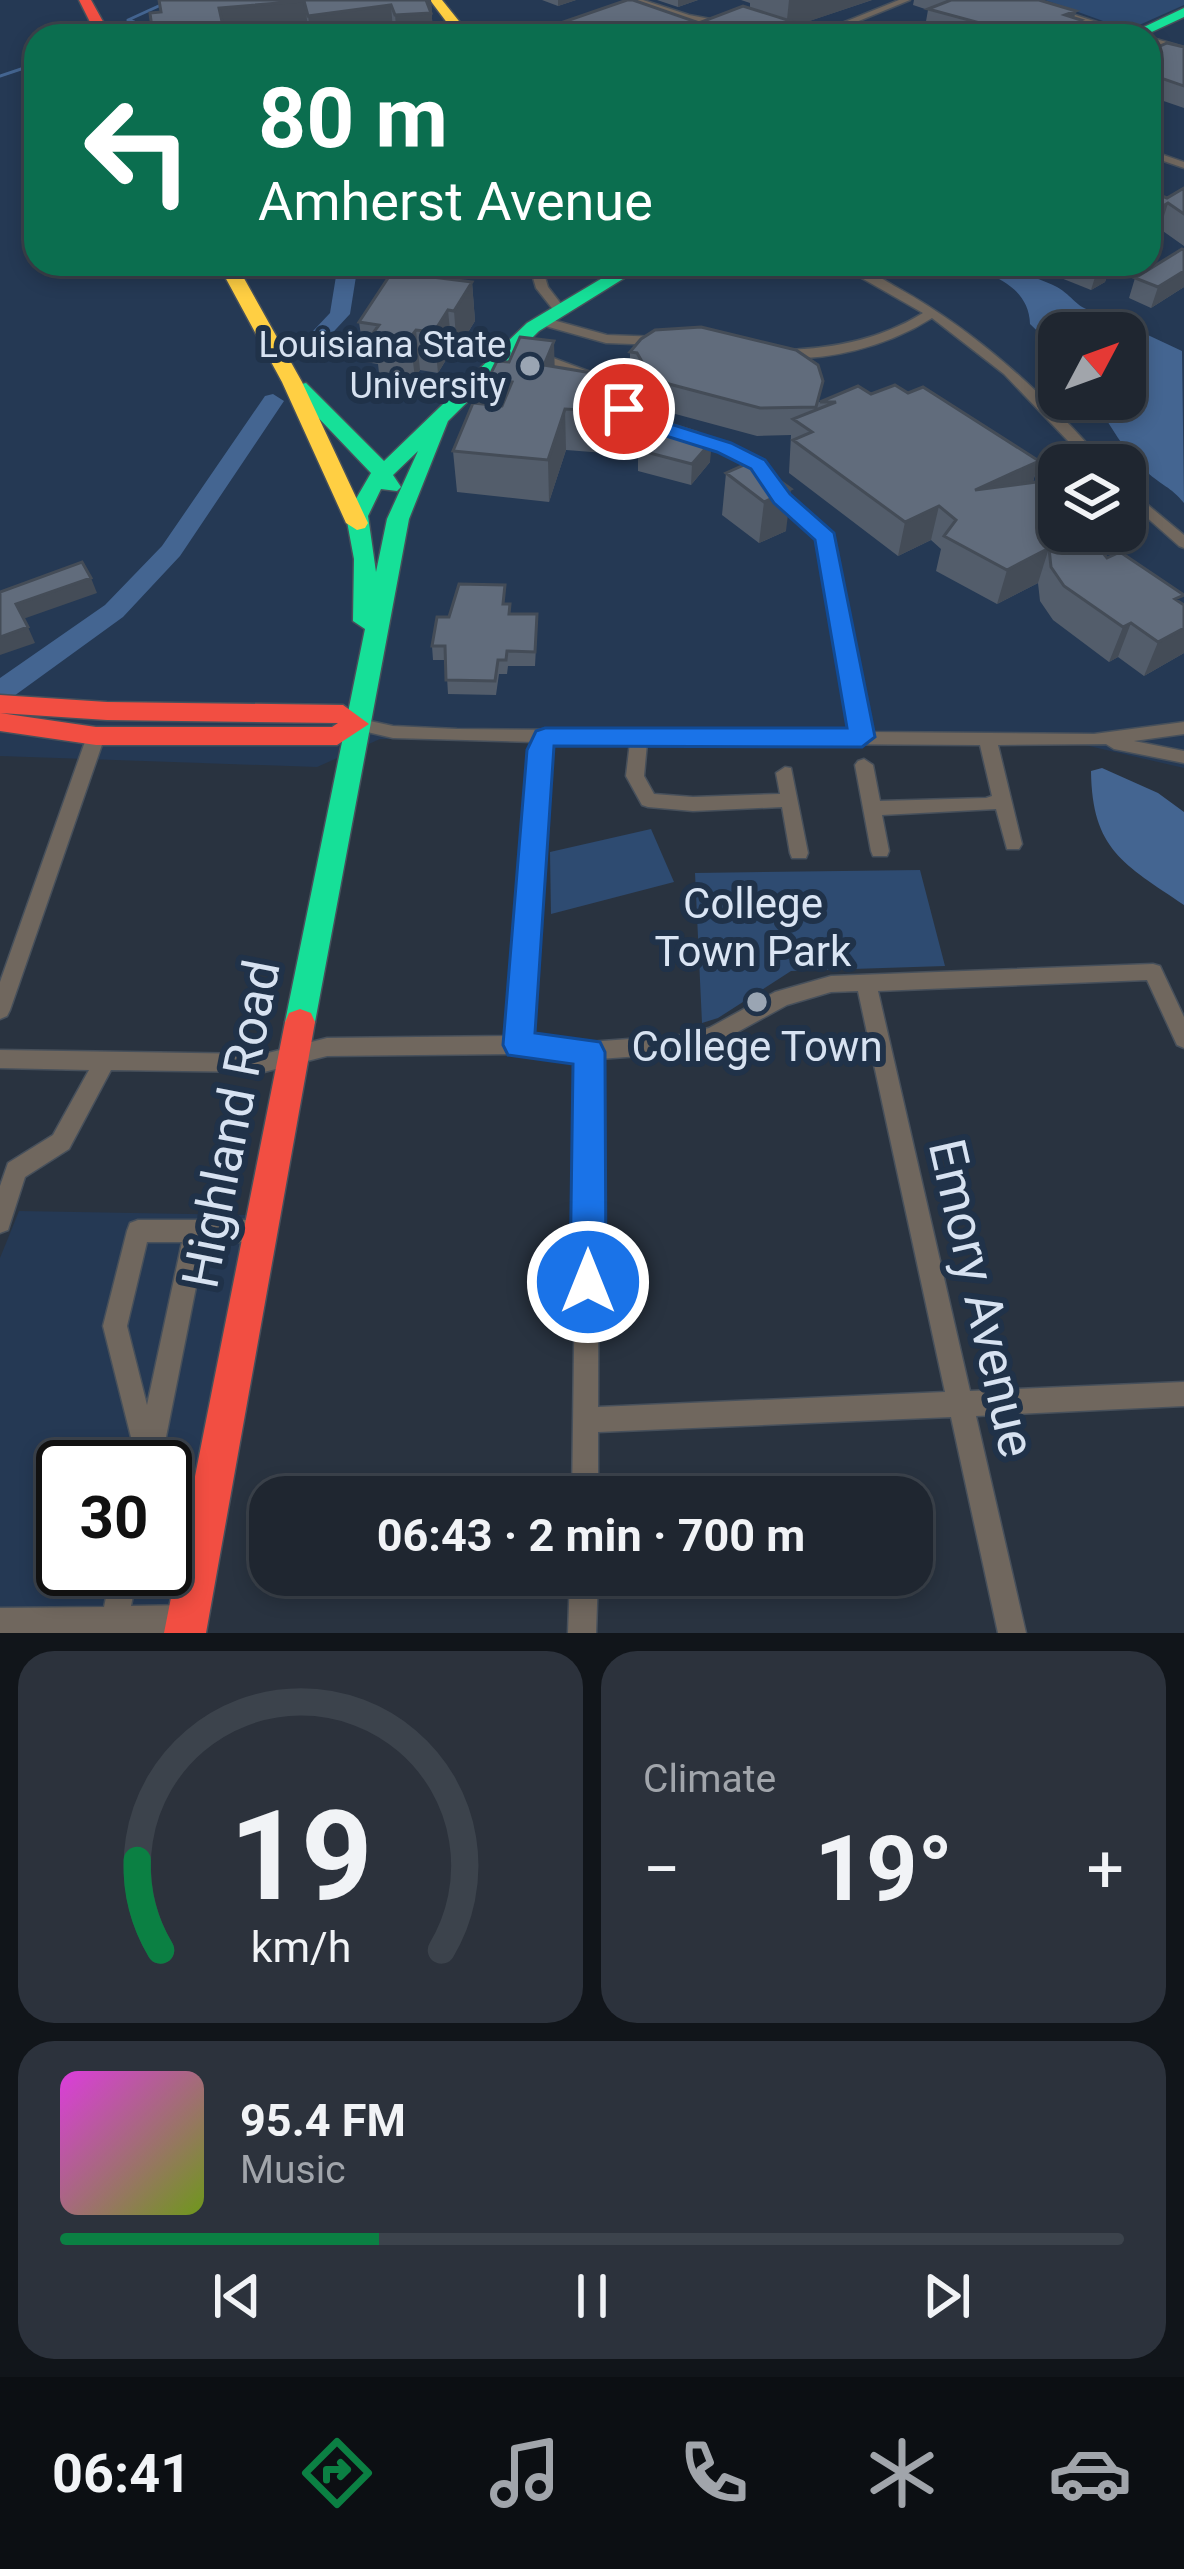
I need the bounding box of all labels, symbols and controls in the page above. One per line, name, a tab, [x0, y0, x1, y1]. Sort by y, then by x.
text: 80 m	[258, 69, 448, 168]
icon: left	[60, 72, 216, 228]
text: Amherst Avenue	[258, 170, 653, 233]
north arrow	[1038, 312, 1146, 420]
map controls	[1038, 312, 1146, 552]
place label: Louisiana State University	[259, 324, 506, 407]
marker: Louisiana State University	[517, 353, 543, 379]
pin	[573, 358, 675, 460]
icon: arrive	[591, 376, 657, 442]
button: layers	[1038, 444, 1146, 552]
park label: College Town Park	[655, 879, 852, 976]
street label: Highland Road	[170, 955, 292, 1293]
marker: College Town	[744, 989, 770, 1015]
place label: College Town	[631, 1022, 883, 1071]
street label: Emory Avenue	[917, 1133, 1047, 1463]
position arrow	[525, 1219, 651, 1345]
speed limit sign: 30	[36, 1440, 192, 1596]
text: 06:43 · 2 min · 700 m	[377, 1509, 805, 1562]
text: Climate	[643, 1756, 776, 1802]
text: 19	[229, 1783, 372, 1929]
text: 19°	[814, 1817, 953, 1922]
text: −	[643, 1831, 681, 1908]
text: +	[1087, 1831, 1124, 1908]
text: km/h	[250, 1922, 351, 1972]
text: 95.4 FM	[240, 2094, 406, 2147]
text: Music	[240, 2147, 346, 2193]
icon: previous	[204, 2263, 270, 2329]
icon: pause	[559, 2263, 625, 2329]
icon: next	[914, 2263, 980, 2329]
icon: directions	[295, 2431, 379, 2515]
icon: music	[483, 2431, 567, 2515]
icon: phone	[672, 2431, 756, 2515]
icon: climate	[860, 2431, 944, 2515]
icon: car	[1048, 2431, 1132, 2515]
text: 06:41	[52, 2442, 191, 2505]

